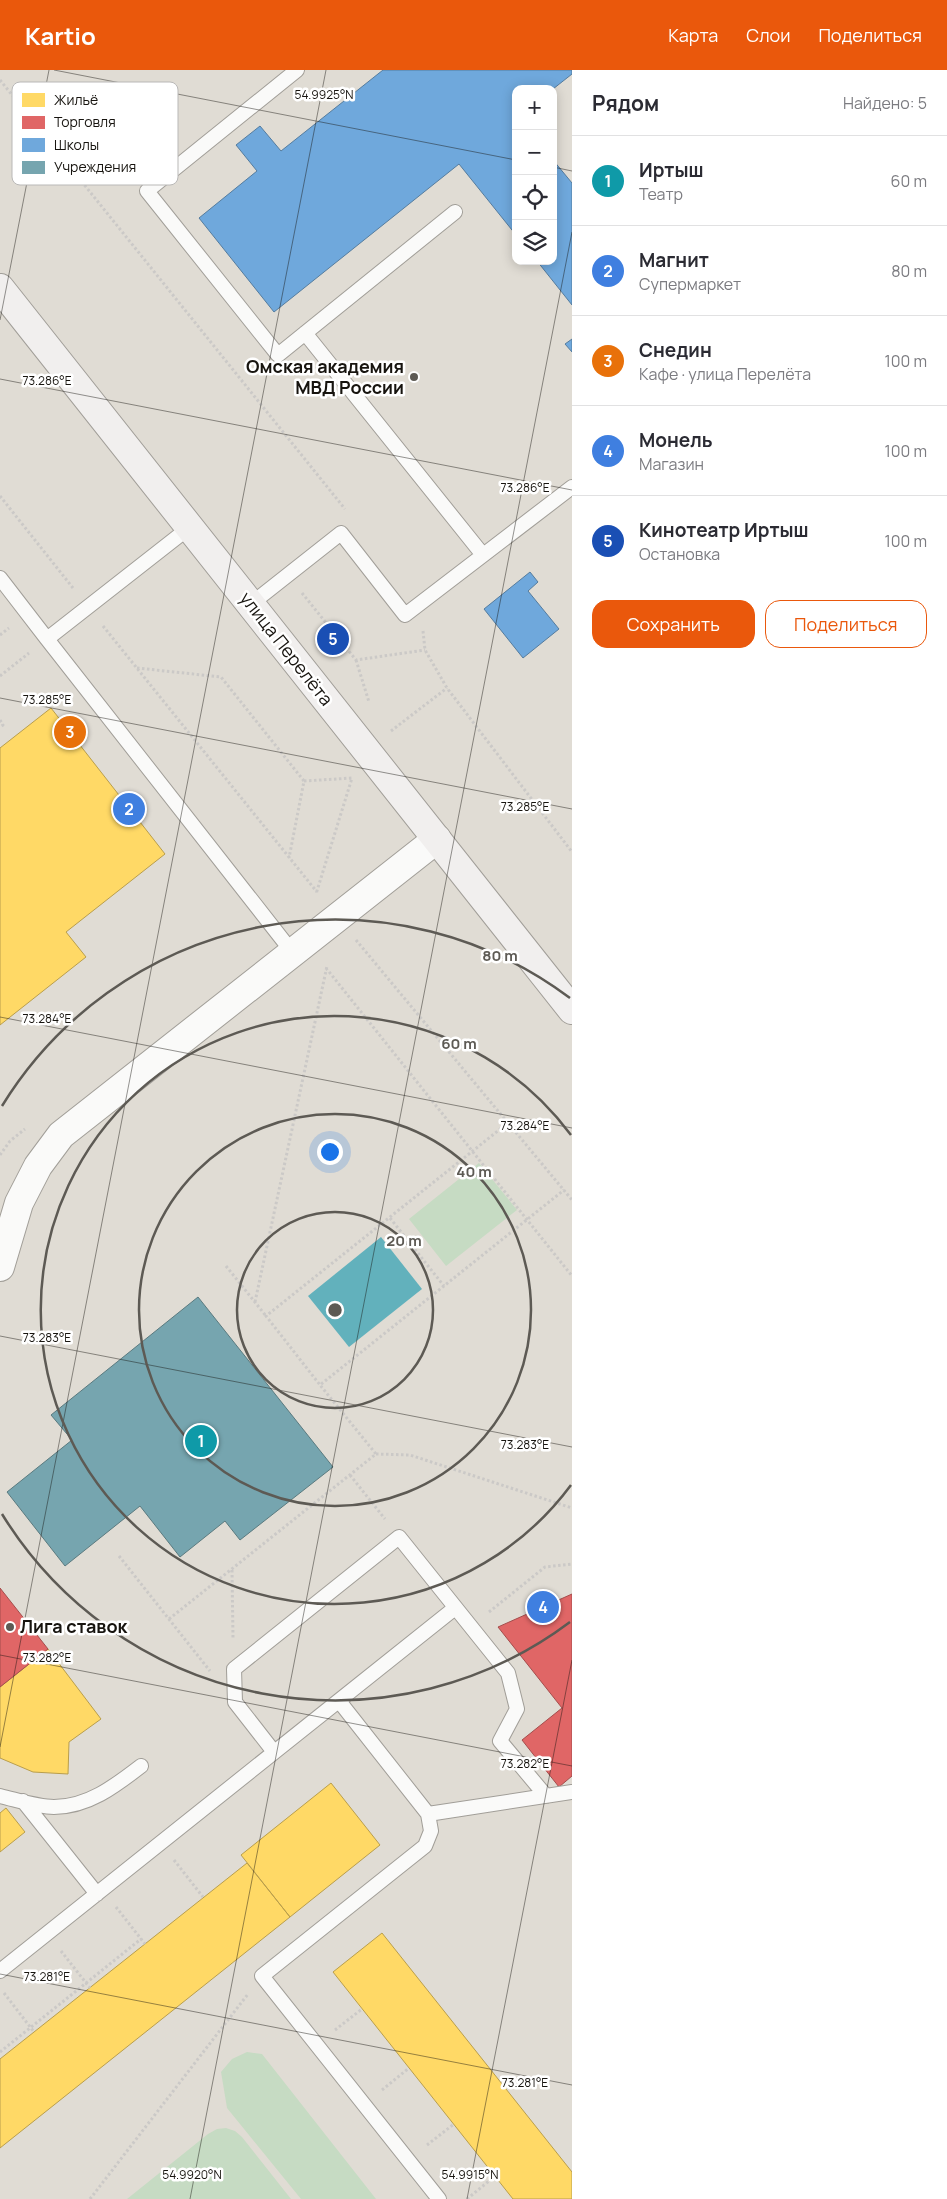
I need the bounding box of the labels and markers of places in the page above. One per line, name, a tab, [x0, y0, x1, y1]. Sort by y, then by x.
place label: Омская академия МВД России	[246, 354, 404, 399]
marker: Омская академия МВД России	[408, 371, 420, 383]
pin: 5	[317, 620, 349, 658]
pin: 3	[54, 713, 86, 751]
pin: 2	[113, 790, 145, 828]
centre of rings	[326, 1301, 344, 1319]
pin: 1	[185, 1422, 217, 1460]
pin: 4	[527, 1588, 559, 1626]
place label: Лига ставок	[20, 1614, 129, 1638]
marker: Лига ставок	[4, 1621, 16, 1633]

